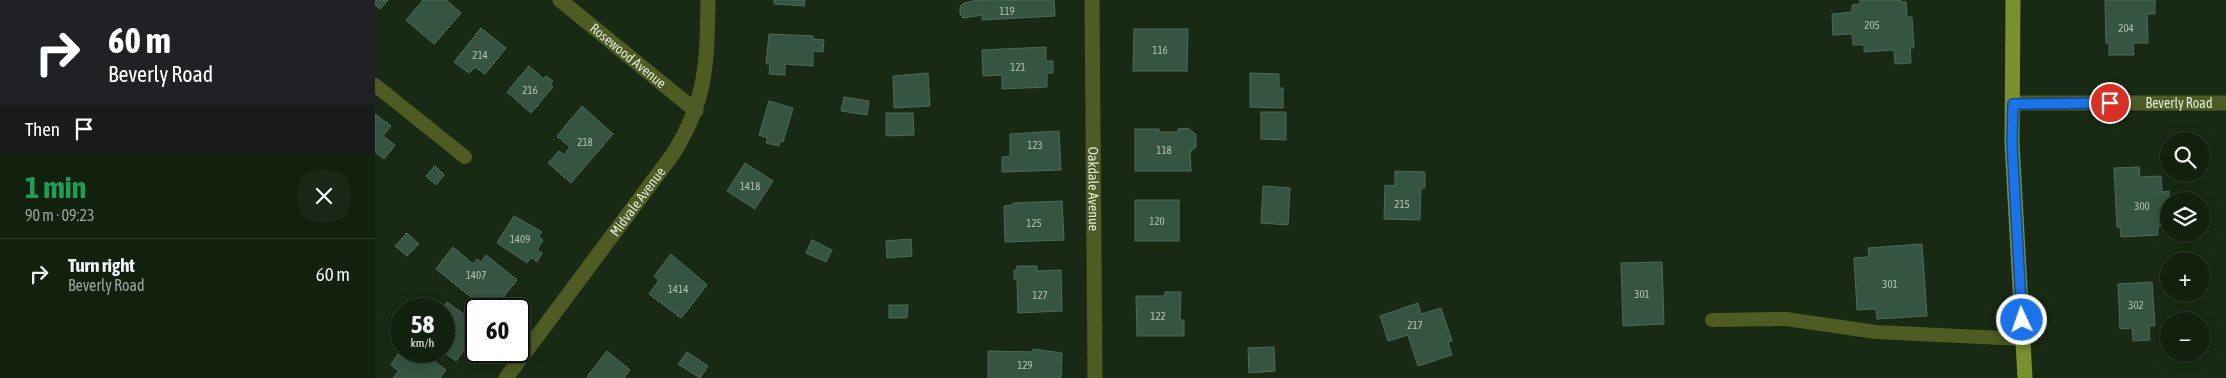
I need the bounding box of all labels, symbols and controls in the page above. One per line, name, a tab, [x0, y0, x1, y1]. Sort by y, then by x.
house number: 119	[999, 5, 1015, 17]
house number: 205	[1864, 19, 1880, 31]
icon: right	[25, 20, 90, 85]
text: 60 m	[108, 20, 171, 60]
street label: Rosewood Avenue	[587, 20, 669, 91]
house number: 204	[2118, 22, 2134, 34]
house number: 116	[1152, 44, 1168, 56]
house number: 214	[472, 49, 488, 61]
text: Beverly Road	[108, 61, 213, 87]
house number: 121	[1010, 61, 1026, 73]
pin	[2089, 82, 2131, 124]
house number: 216	[522, 84, 538, 96]
icon: arrive	[2096, 89, 2124, 117]
street label: Beverly Road	[2145, 95, 2213, 111]
icon: arrive	[70, 115, 98, 143]
text: Then	[25, 118, 60, 140]
map controls	[2160, 132, 2210, 362]
button: search	[2160, 132, 2210, 182]
house number: 218	[577, 136, 593, 148]
house number: 123	[1027, 139, 1043, 151]
house number: 118	[1156, 144, 1172, 156]
street label: Oakdale Avenue	[1085, 147, 1102, 231]
street label: Midvale Avenue	[607, 164, 668, 239]
text: 1 min	[25, 170, 86, 204]
button: close	[298, 170, 350, 222]
house number: 1418	[740, 180, 760, 192]
button: layers	[2160, 192, 2210, 242]
house number: 215	[1394, 198, 1410, 210]
house number: 300	[2134, 200, 2150, 212]
text: 90 m · 09:23	[25, 206, 95, 224]
house number: 120	[1149, 215, 1165, 227]
house number: 125	[1026, 217, 1042, 229]
house number: 1409	[510, 233, 530, 245]
button: +	[2160, 252, 2210, 302]
text: Turn right	[68, 254, 135, 276]
icon: right	[25, 260, 53, 288]
text: 60 m	[316, 263, 350, 285]
house number: 1407	[466, 269, 486, 281]
text: Beverly Road	[68, 276, 145, 294]
house number: 301	[1882, 278, 1898, 290]
house number: 1414	[668, 283, 688, 295]
house number: 301	[1634, 288, 1650, 300]
house number: 127	[1032, 289, 1048, 301]
position arrow	[1995, 293, 2047, 345]
speed limit sign: 60	[465, 298, 530, 363]
house number: 302	[2128, 299, 2144, 311]
text: 58	[411, 310, 434, 338]
house number: 122	[1150, 310, 1166, 322]
button: −	[2160, 312, 2210, 362]
house number: 217	[1407, 319, 1423, 331]
text: km/h	[411, 336, 434, 350]
house number: 129	[1017, 359, 1033, 371]

